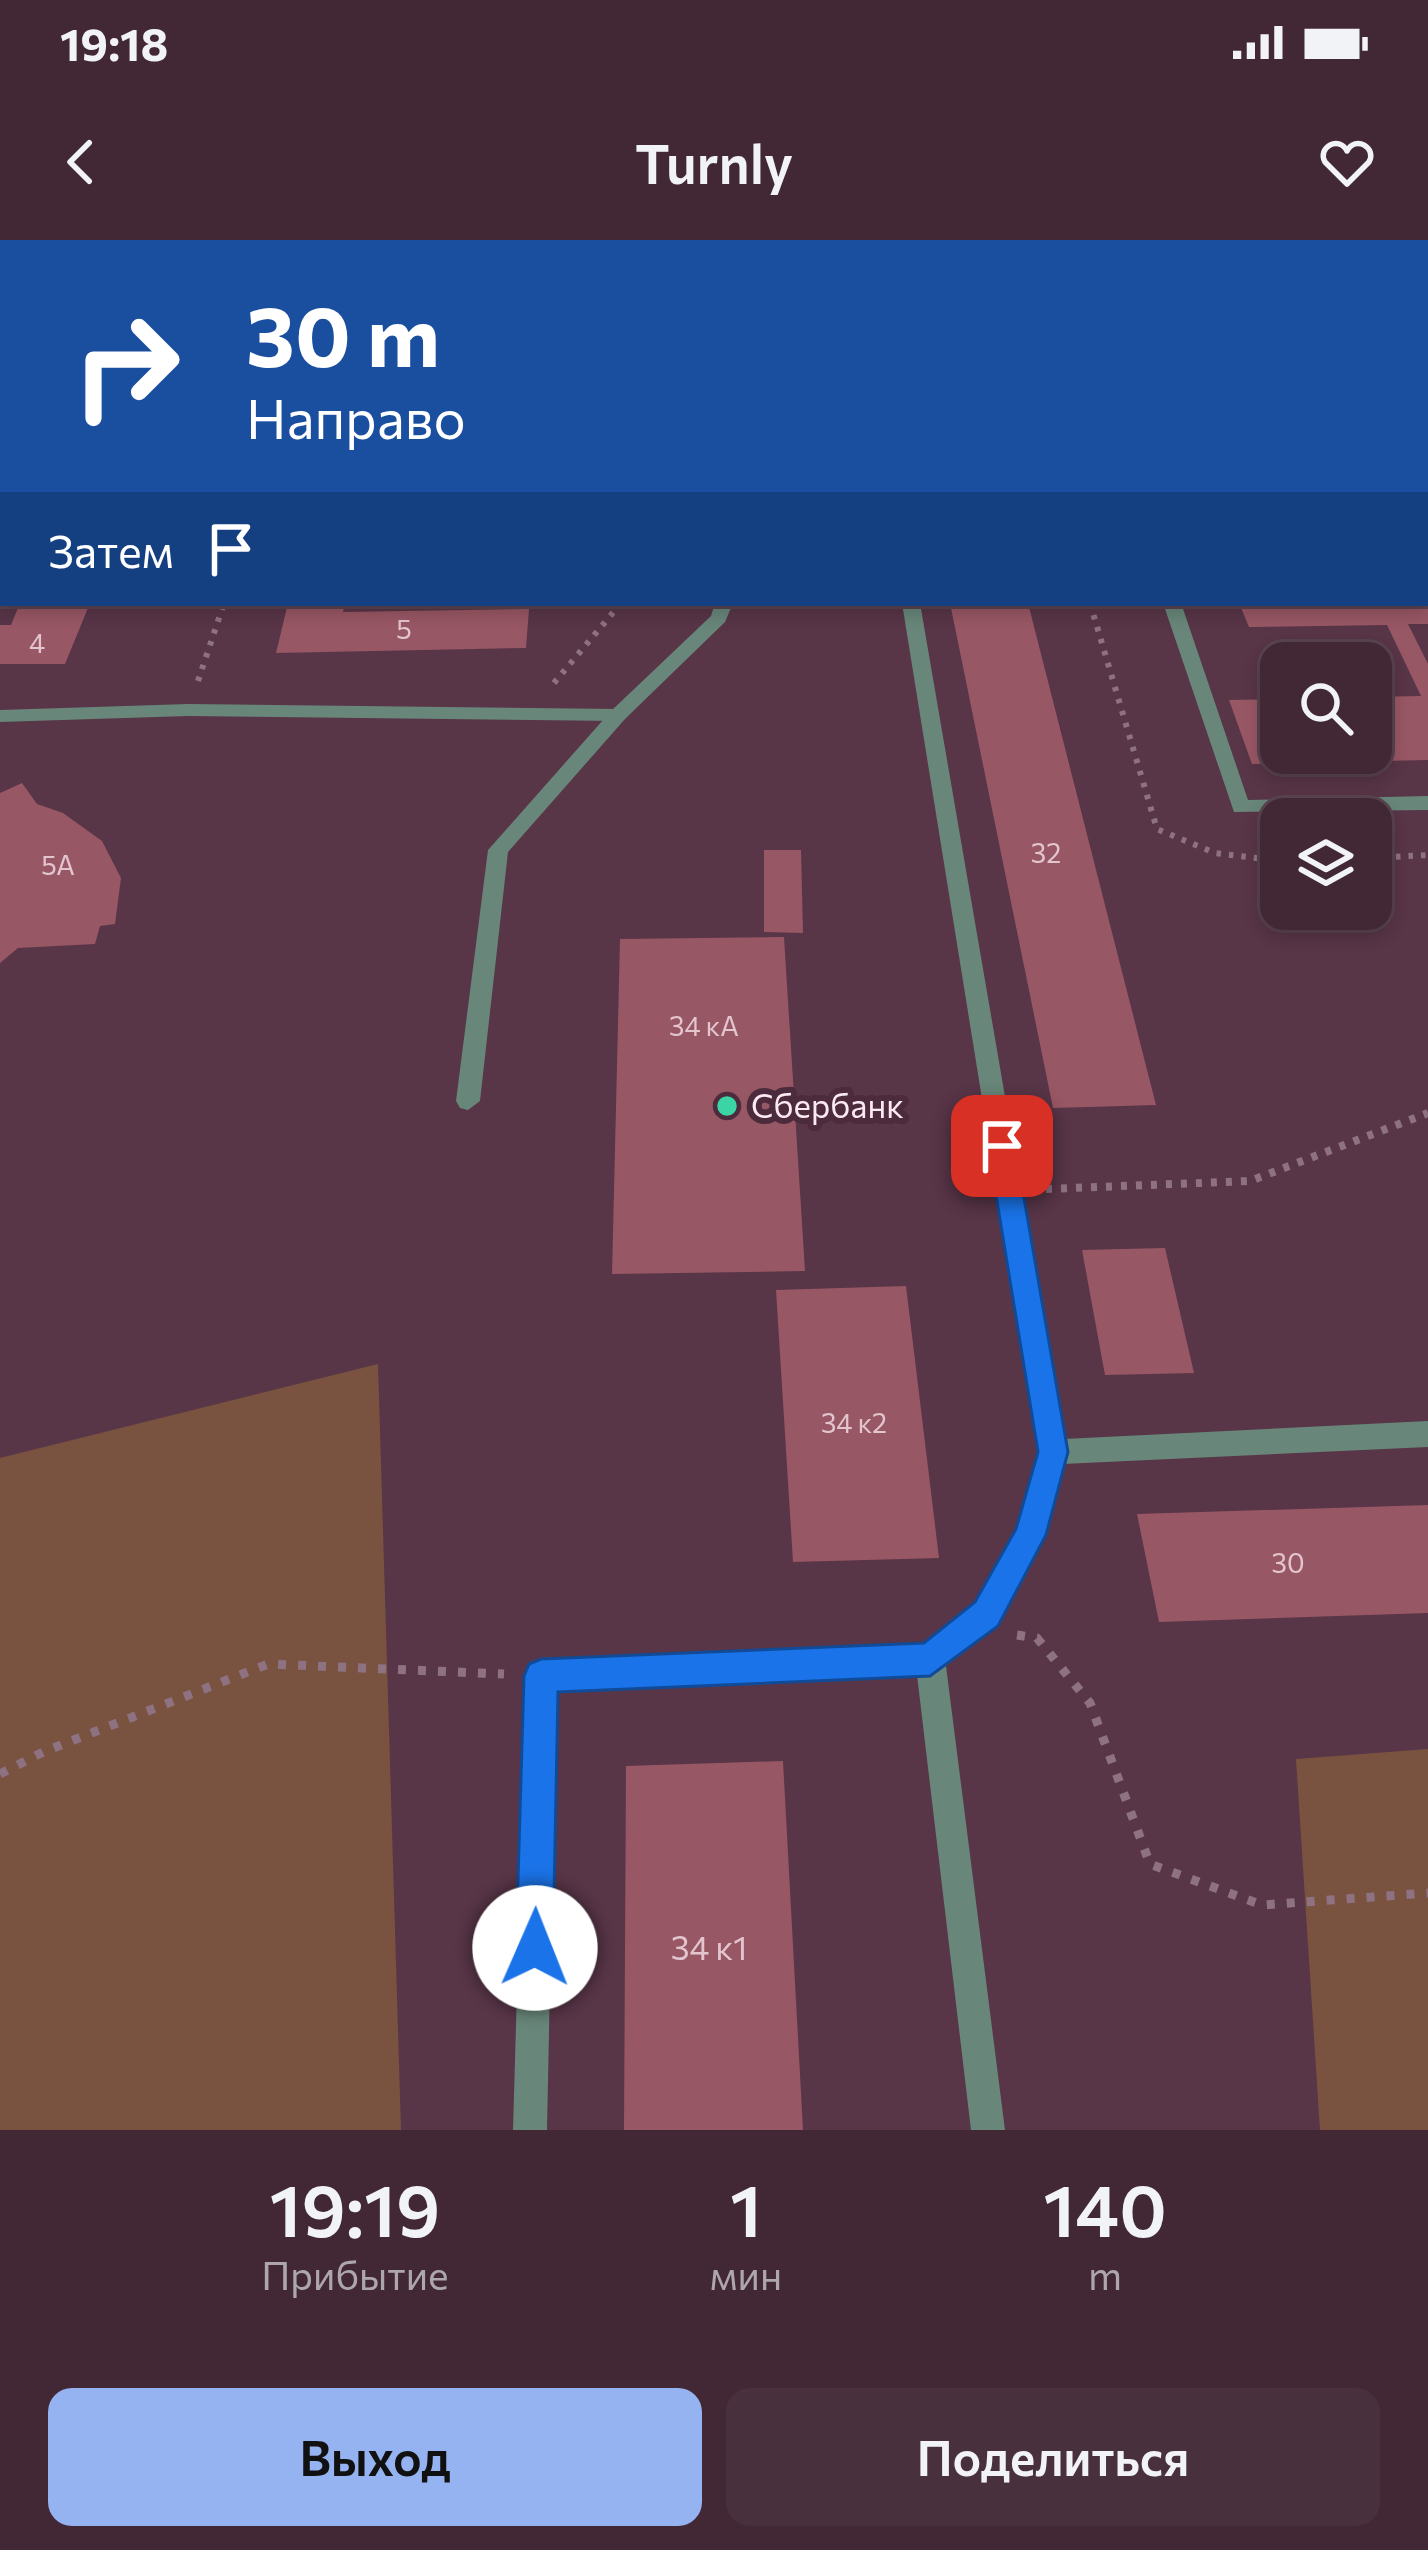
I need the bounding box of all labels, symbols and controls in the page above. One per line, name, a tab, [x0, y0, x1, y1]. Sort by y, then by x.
text: 19:18	[60, 15, 168, 70]
icon: back	[48, 129, 114, 195]
text: Turnly	[635, 129, 793, 195]
icon: heart	[1314, 129, 1380, 195]
text: 30 m	[246, 282, 440, 384]
icon: right	[48, 288, 204, 444]
text: Направо	[246, 384, 466, 450]
icon: arrive	[198, 516, 264, 582]
text: Затем	[48, 522, 174, 577]
house number: 5	[396, 612, 412, 645]
house number: 4	[29, 626, 45, 659]
map controls	[1260, 642, 1392, 930]
button: search	[1260, 642, 1392, 774]
button: layers	[1260, 798, 1392, 930]
house number: 32	[1031, 836, 1061, 869]
house number: 5А	[41, 848, 75, 881]
house number: 34 кА	[669, 1009, 739, 1042]
place label: Сбербанк	[751, 1084, 904, 1125]
marker: Сбербанк	[714, 1093, 740, 1119]
pin	[951, 1095, 1053, 1197]
icon: arrive	[969, 1113, 1035, 1179]
house number: 34 к2	[821, 1406, 887, 1439]
house number: 30	[1271, 1546, 1305, 1579]
position arrow	[472, 1885, 598, 2011]
house number: 34 к1	[671, 1926, 747, 1967]
text: 19:19	[270, 2164, 440, 2252]
text: 1	[730, 2164, 762, 2252]
text: 140	[1043, 2164, 1167, 2252]
text: Прибытие	[261, 2250, 449, 2298]
text: мин	[710, 2250, 782, 2298]
text: m	[1088, 2250, 1122, 2298]
button: Выход	[48, 2388, 702, 2526]
button: Поделиться	[726, 2388, 1380, 2526]

